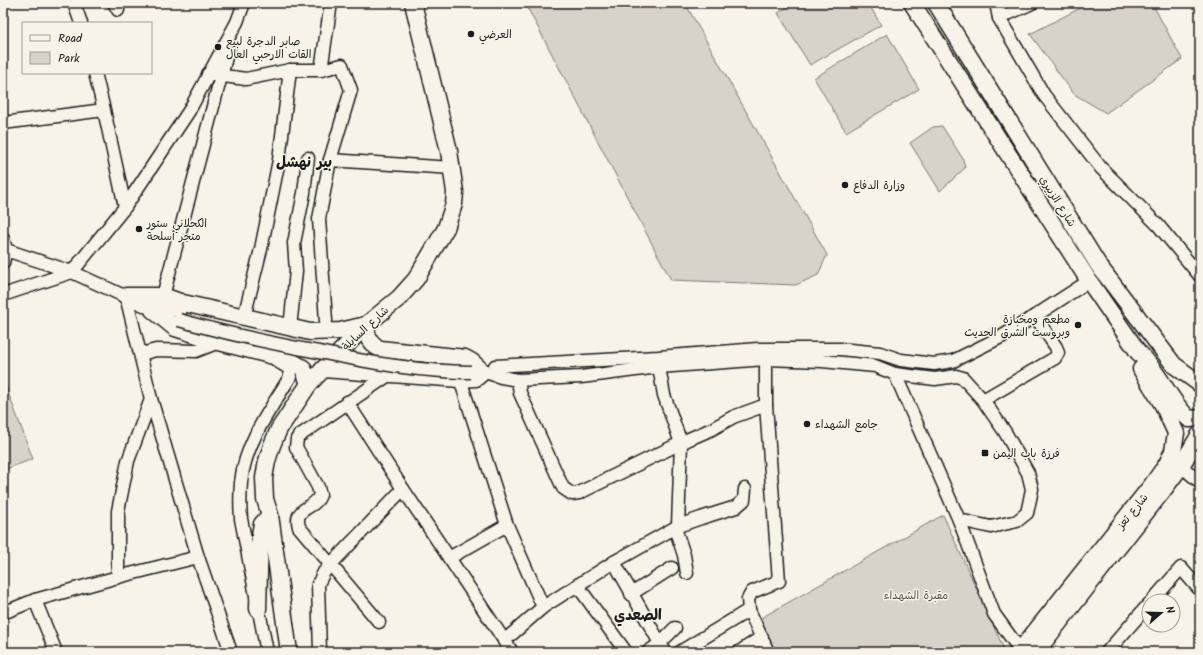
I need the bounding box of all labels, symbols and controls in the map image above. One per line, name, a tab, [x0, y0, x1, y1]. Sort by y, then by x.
legend	[22, 22, 152, 74]
place label: العرضي	[479, 26, 512, 45]
text: Road	[58, 29, 83, 48]
marker: العرضي	[466, 29, 476, 39]
place label: صابر الدجرة لبيع القات الارحبي العال	[226, 33, 311, 65]
marker: صابر الدجرة لبيع القات الارحبي العال	[213, 42, 223, 52]
text: Park	[58, 49, 80, 68]
district label: بير نهشل	[276, 151, 332, 175]
street label: شارع الزبيري	[1034, 172, 1080, 231]
place label: وزارة الدفاع	[853, 177, 905, 195]
marker: وزارة الدفاع	[840, 180, 850, 190]
place label: الكحلاني ستور متجر أسلحة	[146, 215, 207, 246]
marker: الكحلاني ستور متجر أسلحة	[134, 224, 144, 234]
street label: شارع السايلة	[338, 302, 393, 355]
place label: مطعم ومخبازة وبروست الشرق الحديث	[964, 311, 1070, 342]
marker: مطعم ومخبازة وبروست الشرق الحديث	[1073, 320, 1083, 330]
place label: جامع الشهداء	[815, 416, 878, 434]
marker: جامع الشهداء	[802, 419, 812, 429]
place label: فرزة باب اليمن	[993, 445, 1060, 463]
marker: فرزة باب اليمن	[980, 448, 990, 458]
street label: شارع تعز	[1112, 490, 1153, 534]
park label: مقبرة الشهداء	[884, 587, 948, 605]
north arrow	[1141, 593, 1181, 633]
district label: الصعدي	[614, 604, 662, 628]
text: N	[1160, 604, 1179, 616]

